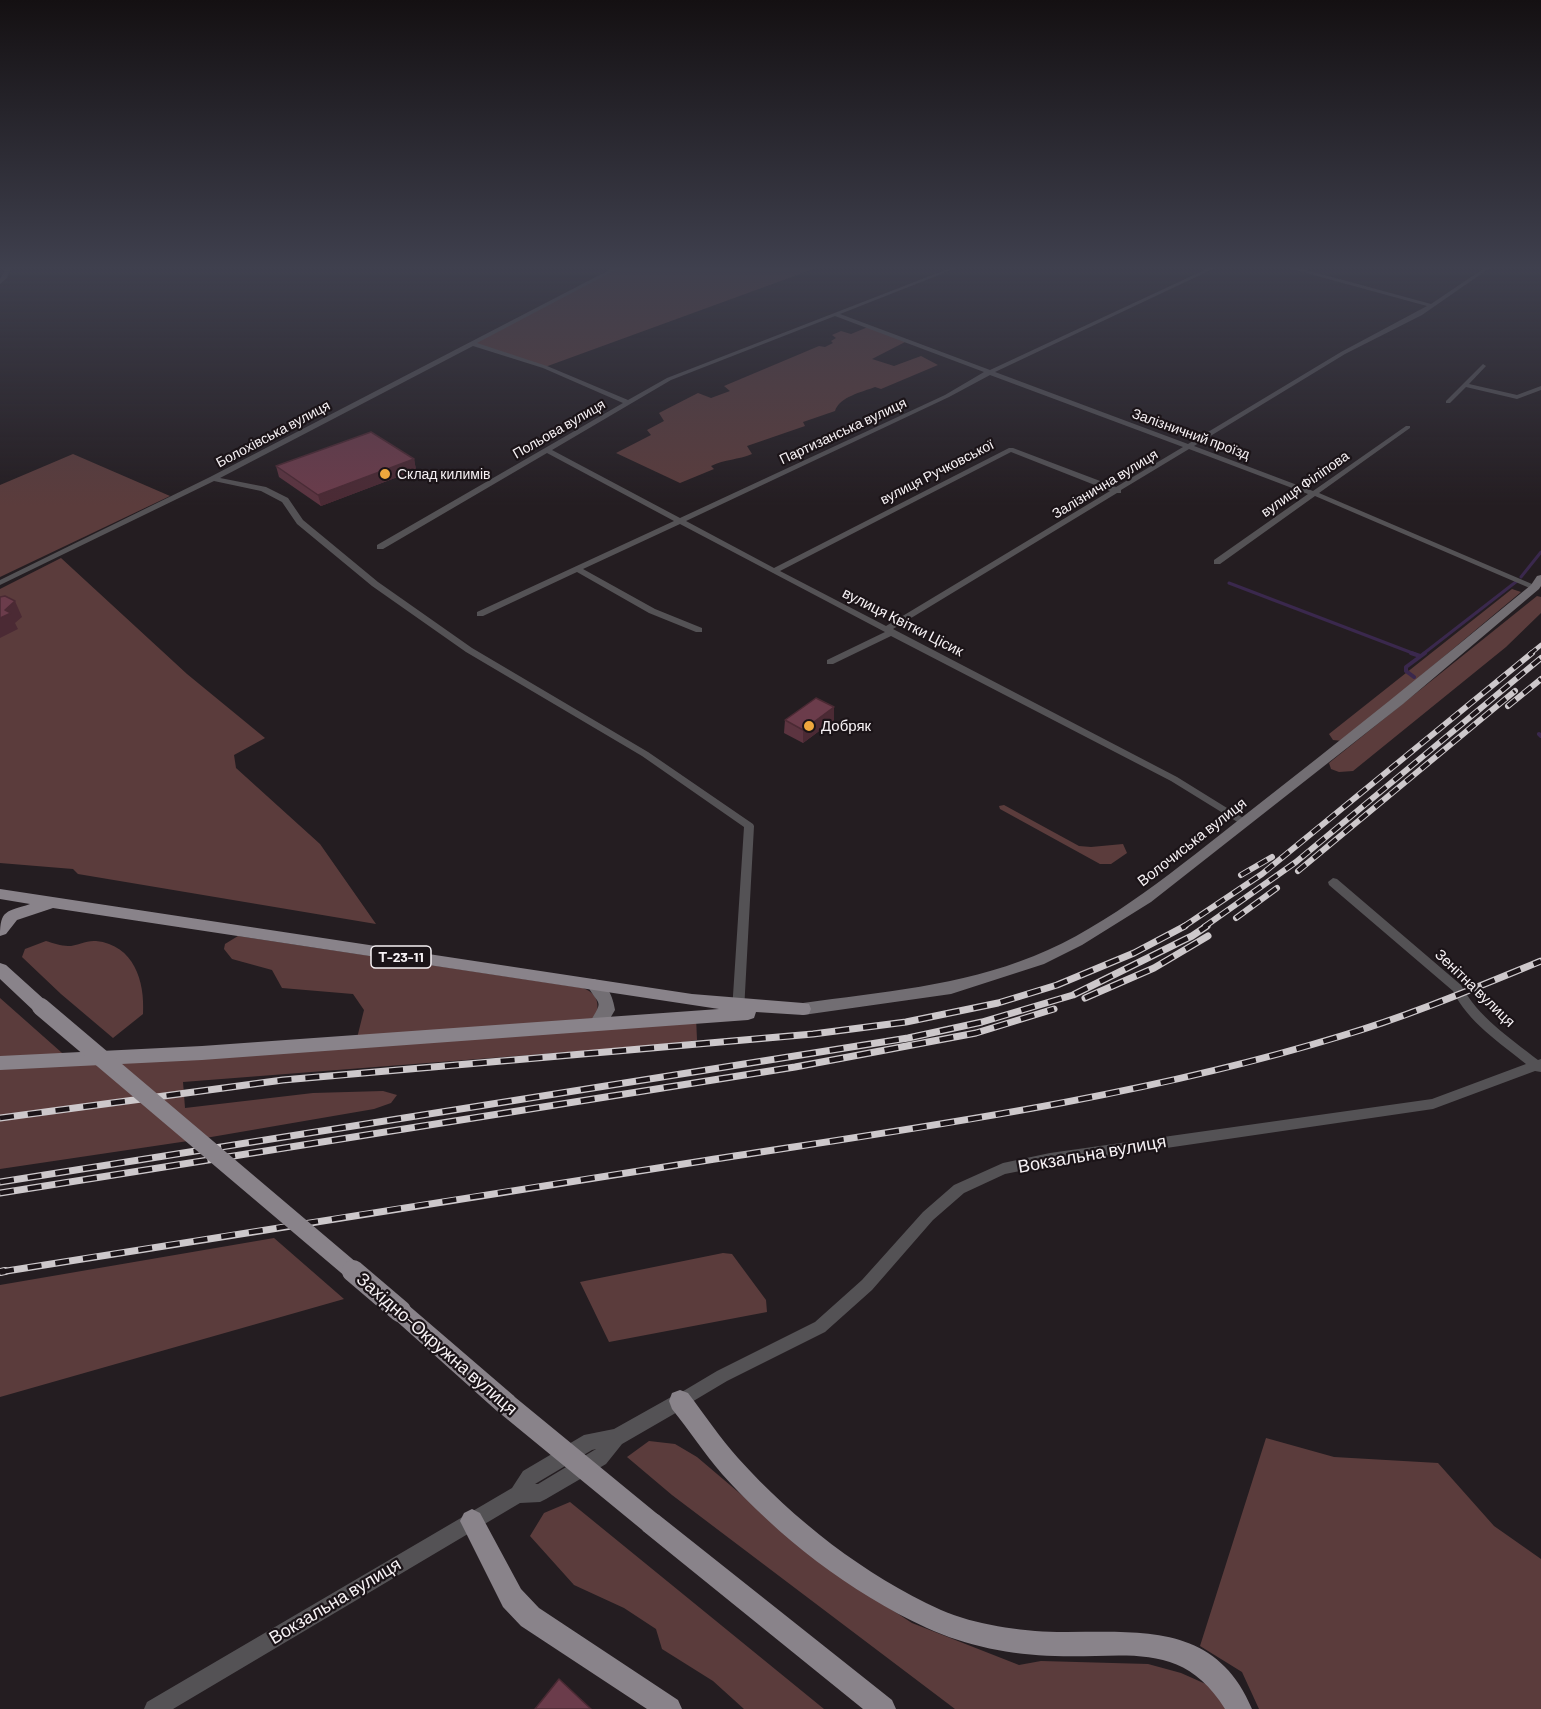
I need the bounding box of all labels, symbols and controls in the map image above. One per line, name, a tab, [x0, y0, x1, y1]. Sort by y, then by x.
street label: Партизанська вулиця	[777, 394, 909, 468]
street label: Польова вулиця	[510, 396, 608, 462]
street label: Болохівська вулиця	[213, 397, 333, 471]
street label: Залізничний проїзд	[1130, 405, 1252, 463]
street label: вулиця Ручковської	[877, 436, 997, 508]
street label: Залізнична вулиця	[1049, 446, 1161, 522]
street label: вулиця Філіпова	[1258, 447, 1352, 521]
place label: Склад килимів	[397, 466, 490, 482]
marker: Склад килимів	[378, 467, 392, 481]
street label: вулиця Квітки Цісик	[839, 584, 967, 660]
place label: Добряк	[821, 717, 871, 735]
marker: Добряк	[802, 719, 816, 733]
street label: Волочиська вулиця	[1134, 794, 1250, 890]
street label: Зенітна вулиця	[1431, 945, 1519, 1031]
road number: Т-23-11	[371, 946, 431, 968]
street label: Вокзальна вулиця	[1016, 1130, 1168, 1178]
street label: Західно-Окружна вулиця	[352, 1268, 522, 1420]
street label: Вокзальна вулиця	[265, 1553, 405, 1649]

